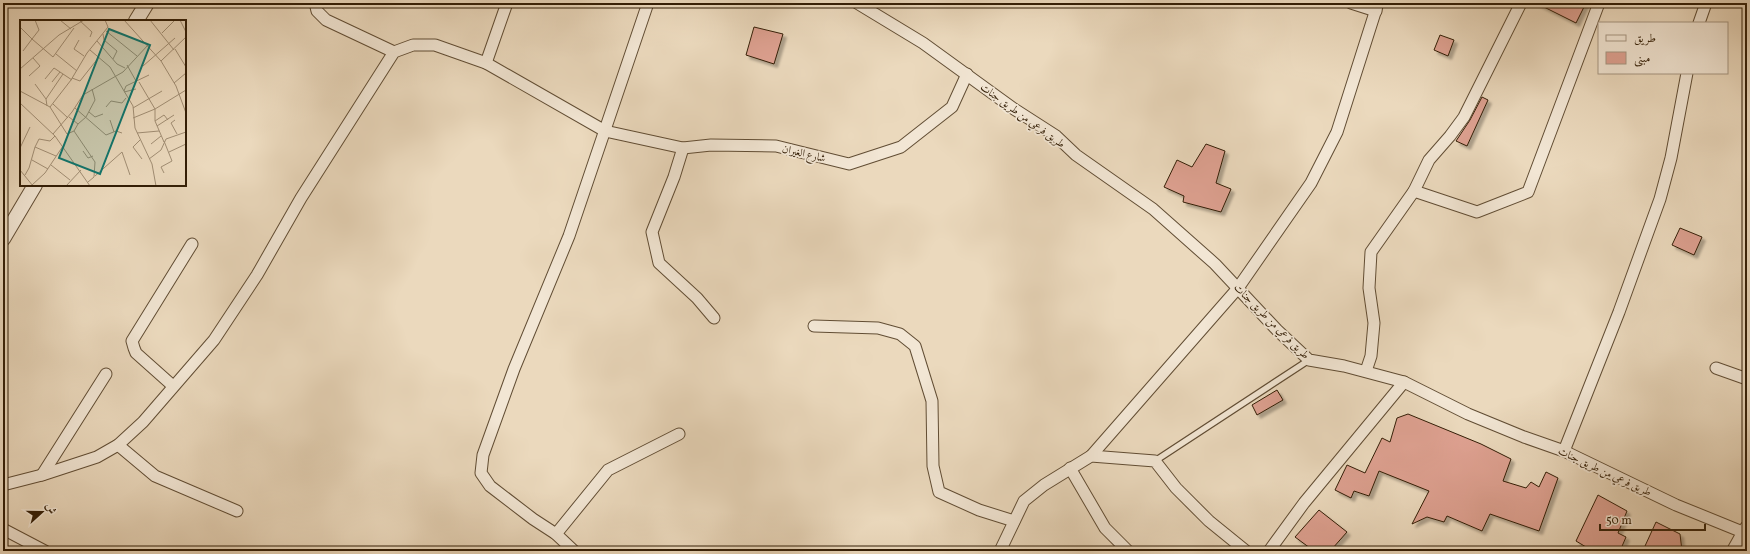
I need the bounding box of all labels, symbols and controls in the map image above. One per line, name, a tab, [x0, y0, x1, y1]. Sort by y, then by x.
inset map	[20, 20, 186, 186]
legend	[1598, 22, 1728, 74]
text: طريق	[1634, 31, 1656, 47]
text: مبنى	[1634, 51, 1650, 67]
street label: طريق فرعي من طريق جنات	[977, 80, 1068, 152]
street label: شارع الغيران	[780, 142, 827, 168]
street label: طريق فرعي من طريق جنات	[1230, 281, 1312, 363]
street label: طريق فرعي من طريق جنات	[1555, 444, 1654, 501]
north arrow	[22, 492, 62, 532]
text: ش	[41, 501, 59, 517]
scale bar	[1600, 506, 1705, 532]
text: 50 m	[1606, 513, 1632, 529]

